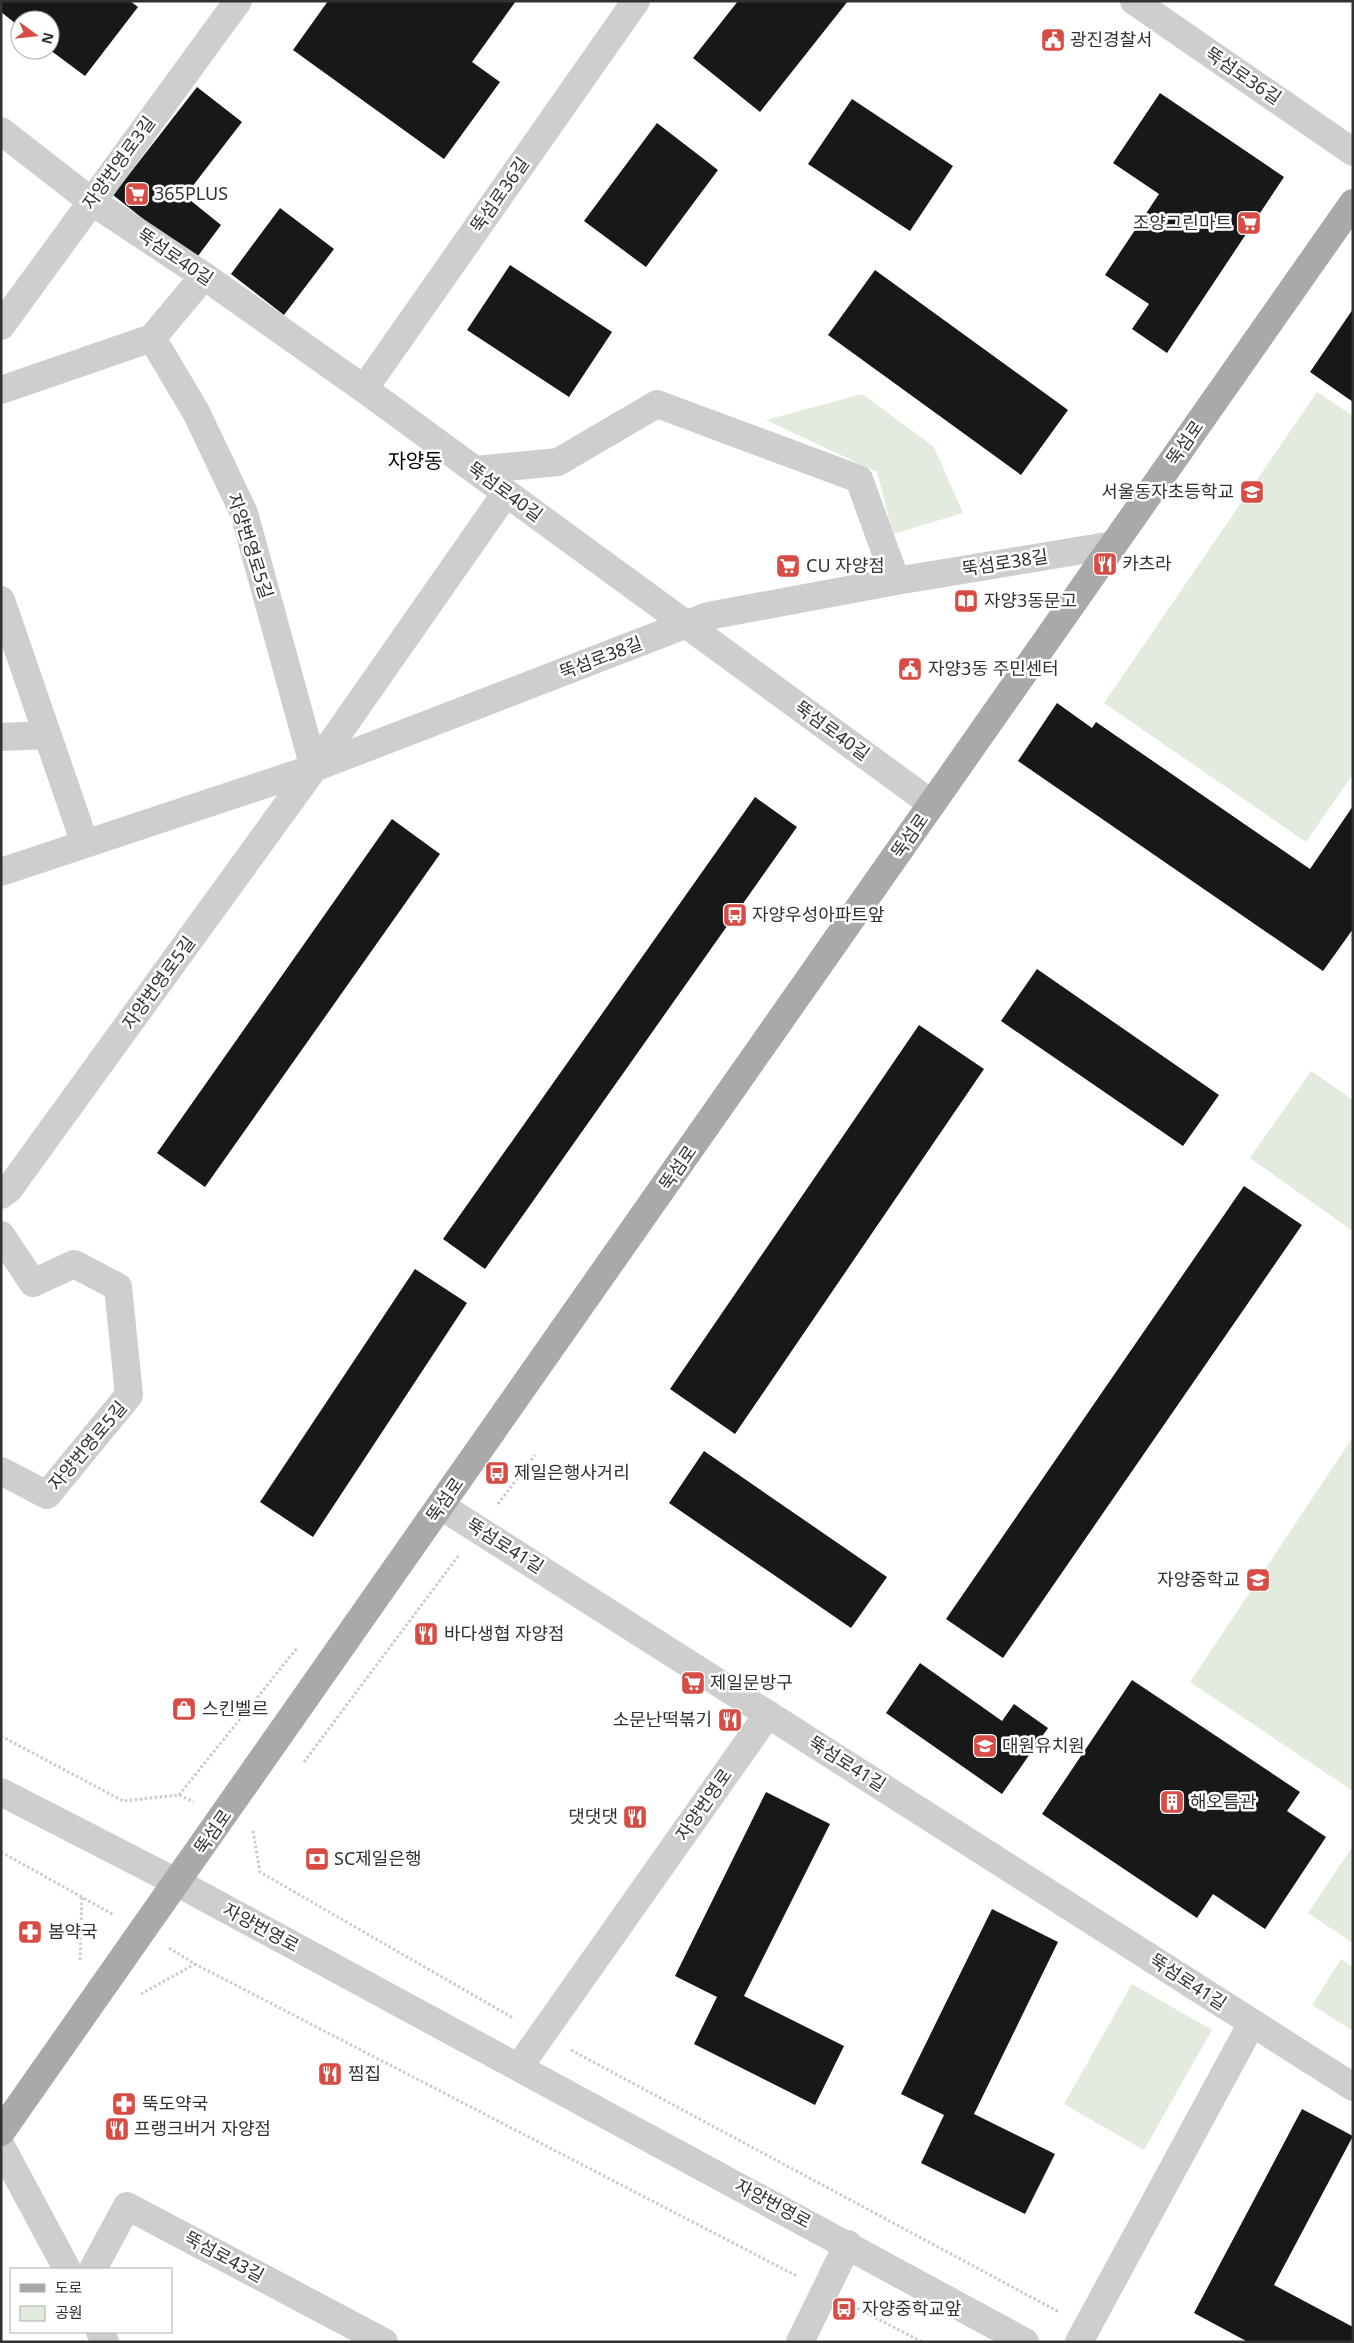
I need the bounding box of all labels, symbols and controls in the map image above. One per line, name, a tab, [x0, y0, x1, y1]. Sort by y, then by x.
north arrow	[10, 10, 60, 60]
public building icon: 광진경찰서	[1040, 27, 1066, 53]
place label: 광진경찰서	[1070, 27, 1153, 51]
text: N	[37, 31, 59, 46]
street label: 뚝섬로36길	[1201, 41, 1286, 109]
street label: 자양번영로3길	[76, 111, 160, 214]
street label: 뚝섬로36길	[464, 152, 534, 237]
supermarket icon: 365PLUS	[124, 181, 150, 207]
place label: 365PLUS	[154, 181, 228, 205]
place label: 조양그린마트	[1133, 210, 1232, 234]
supermarket icon: 조양그린마트	[1236, 210, 1262, 236]
street label: 뚝섬로40길	[133, 222, 218, 290]
street label: 뚝섬로	[1160, 415, 1208, 470]
district label: 자양동	[387, 447, 443, 474]
street label: 뚝섬로40길	[463, 456, 548, 526]
place label: 서울동자초등학교	[1102, 479, 1234, 503]
school or university icon: 서울동자초등학교	[1239, 479, 1265, 505]
street label: 자양번영로5길	[223, 490, 279, 602]
street label: 뚝섬로38길	[960, 543, 1050, 581]
restaurant icon: 카츠라	[1092, 551, 1118, 577]
place label: 카츠라	[1122, 551, 1172, 575]
supermarket icon: CU 자양점	[775, 553, 801, 579]
place label: CU 자양점	[806, 553, 885, 577]
library icon: 자양3동문고	[953, 588, 979, 614]
place label: 자양3동문고	[984, 588, 1077, 612]
street label: 뚝섬로38길	[556, 630, 645, 684]
public building icon: 자양3동 주민센터	[897, 656, 923, 682]
place label: 자양3동 주민센터	[928, 656, 1059, 680]
street label: 뚝섬로40길	[790, 695, 875, 765]
street label: 뚝섬로	[885, 808, 933, 863]
bus stop icon: 자양우성아파트앞	[722, 902, 748, 928]
place label: 자양우성아파트앞	[752, 902, 884, 926]
street label: 자양번영로5길	[116, 931, 200, 1034]
street label: 뚝섬로	[653, 1140, 701, 1195]
street label: 자양번영로5길	[43, 1396, 132, 1495]
bus stop icon: 제일은행사거리	[484, 1460, 510, 1486]
place label: 제일은행사거리	[514, 1460, 630, 1484]
street label: 뚝섬로	[420, 1472, 468, 1527]
street label: 뚝섬로41길	[462, 1512, 549, 1578]
place label: 자양중학교	[1157, 1567, 1240, 1591]
school or university icon: 자양중학교	[1245, 1567, 1271, 1593]
restaurant icon: 바다생협 자양점	[413, 1621, 439, 1647]
place label: 바다생협 자양점	[444, 1621, 565, 1645]
supermarket icon: 제일문방구	[680, 1670, 706, 1696]
place label: 제일문방구	[710, 1670, 793, 1694]
shop icon: 스킨벨르	[171, 1696, 197, 1722]
place label: 스킨벨르	[202, 1696, 268, 1720]
place label: 소문난떡볶기	[613, 1707, 712, 1731]
restaurant icon: 소문난떡볶기	[717, 1707, 743, 1733]
street label: 뚝섬로41길	[804, 1730, 891, 1796]
school or university icon: 대원유치원	[972, 1733, 998, 1759]
place label: 대원유치원	[1002, 1733, 1085, 1757]
street label: 자양번영로	[670, 1764, 737, 1845]
building icon: 해오름관	[1159, 1789, 1185, 1815]
place label: 해오름관	[1190, 1789, 1257, 1813]
street label: 뚝섬로	[188, 1804, 236, 1859]
place label: 댓댓댓	[568, 1804, 618, 1828]
restaurant icon: 댓댓댓	[622, 1804, 648, 1830]
bank icon: SC제일은행	[304, 1846, 330, 1872]
place label: SC제일은행	[334, 1846, 422, 1870]
street label: 자양번영로	[219, 1897, 304, 1957]
pharmacy icon: 봄약국	[17, 1919, 43, 1945]
place label: 봄약국	[48, 1919, 98, 1943]
street label: 뚝섬로41길	[1146, 1947, 1231, 2015]
restaurant icon: 찜집	[317, 2061, 343, 2087]
place label: 찜집	[348, 2061, 381, 2085]
pharmacy icon: 뚝도약국	[111, 2091, 137, 2117]
place label: 뚝도약국	[142, 2091, 208, 2115]
restaurant icon: 프랭크버거 자양점	[104, 2116, 130, 2142]
place label: 프랭크버거 자양점	[134, 2116, 271, 2140]
street label: 자양번영로	[731, 2173, 816, 2233]
street label: 뚝섬로43길	[180, 2225, 268, 2287]
legend	[10, 2268, 172, 2333]
text: 도로	[55, 2277, 83, 2297]
bus stop icon: 자양중학교앞	[831, 2296, 857, 2322]
place label: 자양중학교앞	[862, 2296, 961, 2320]
text: 공원	[55, 2302, 83, 2322]

